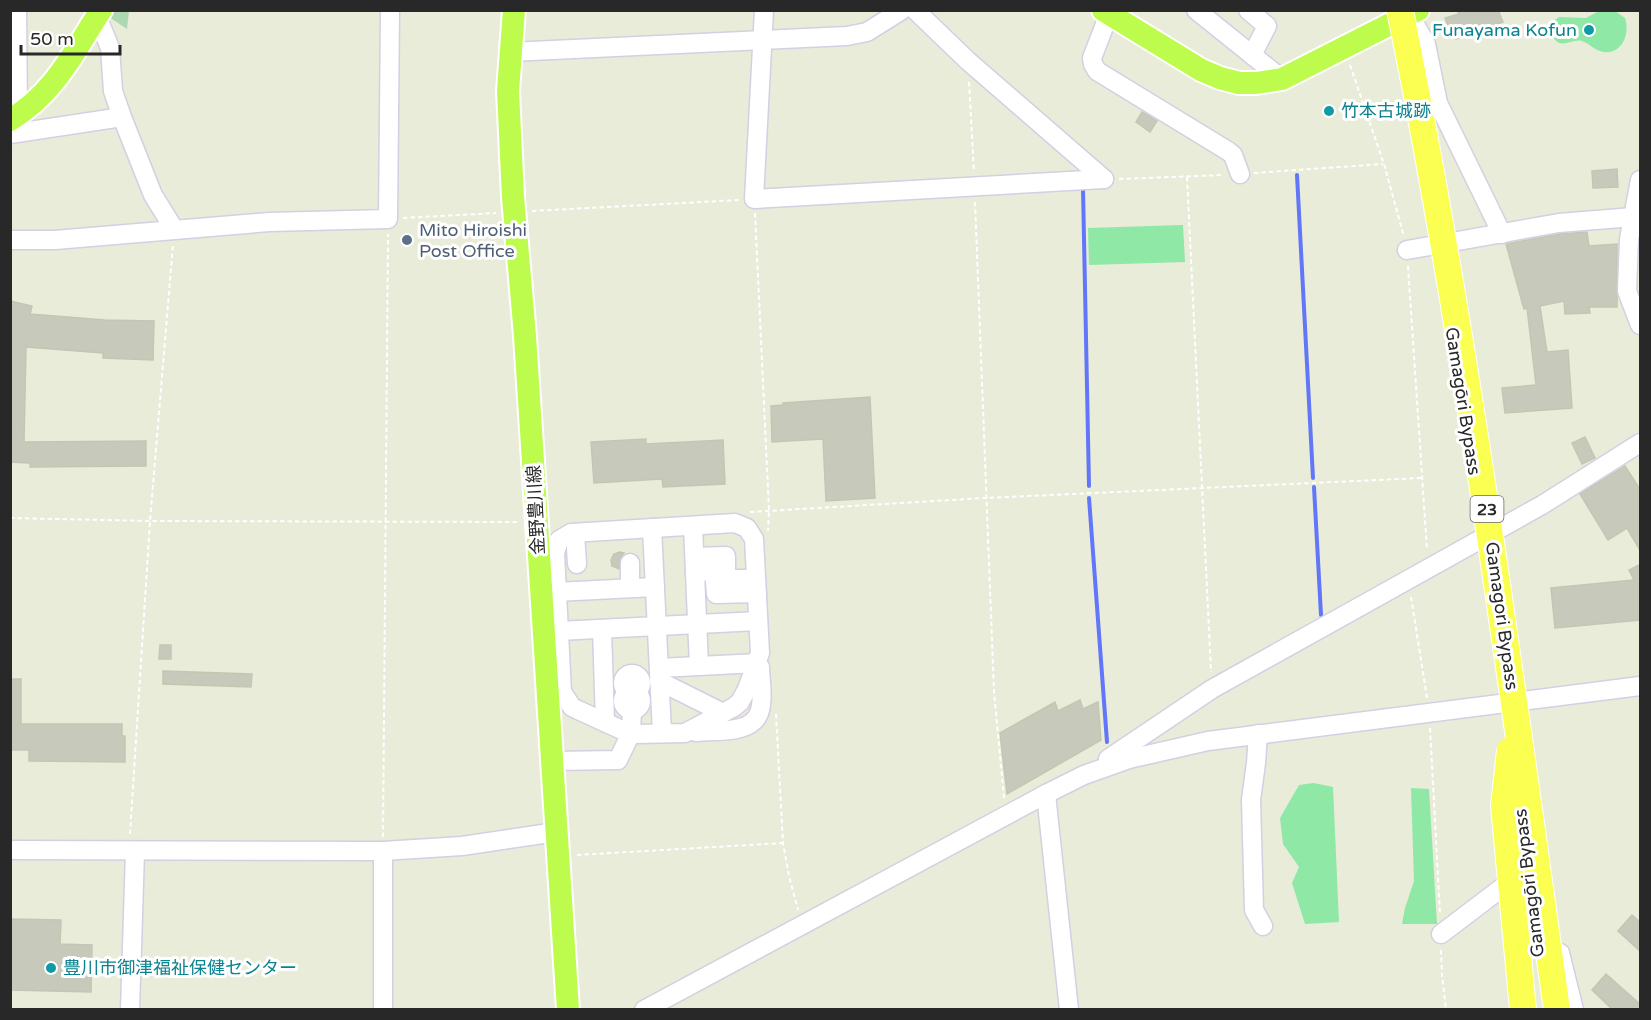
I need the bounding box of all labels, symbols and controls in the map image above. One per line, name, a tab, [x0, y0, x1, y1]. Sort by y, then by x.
scale bar	[21, 18, 120, 56]
place label: Funayama Kofun	[1432, 19, 1577, 41]
marker: Funayama Kofun	[1582, 23, 1596, 37]
text: 50 m	[30, 28, 74, 50]
place label: 竹本古城跡	[1341, 100, 1431, 122]
marker: 竹本古城跡	[1322, 104, 1336, 118]
place label: Mito Hiroishi Post Office	[419, 219, 527, 262]
marker: Mito Hiroishi Post Office	[400, 233, 414, 247]
street label: Gamagōri Bypass	[1440, 325, 1486, 477]
street label: 金野豊川線	[523, 464, 549, 556]
road number: 23	[1470, 496, 1504, 522]
street label: Gamagori Bypass	[1481, 540, 1523, 692]
street label: Gamagōri Bypass	[1509, 808, 1549, 958]
place label: 豊川市御津福祉保健センター	[63, 957, 297, 979]
marker: 豊川市御津福祉保健センター	[44, 961, 58, 975]

